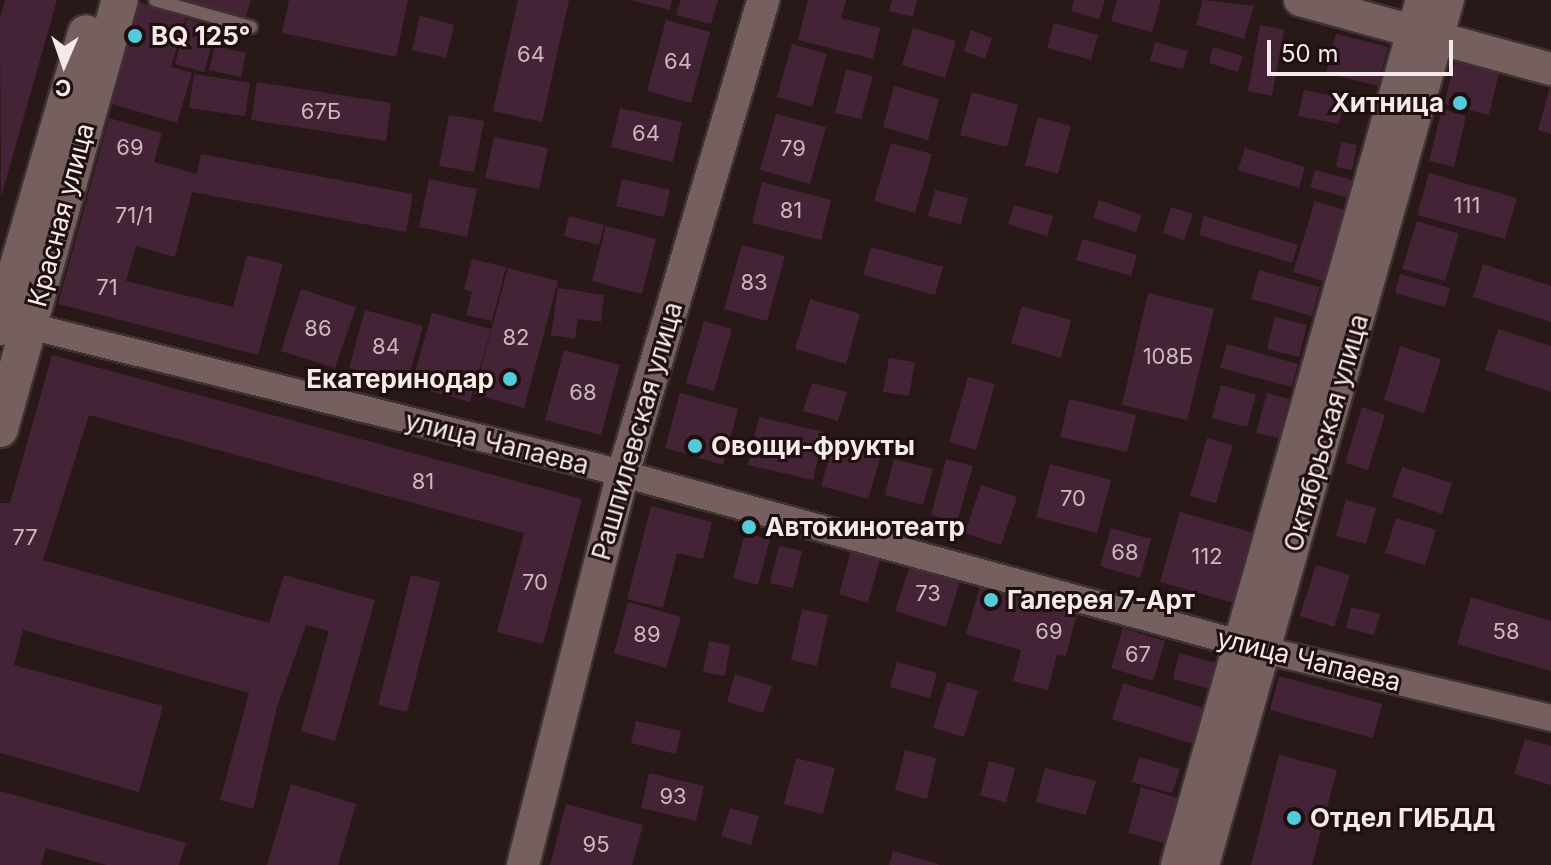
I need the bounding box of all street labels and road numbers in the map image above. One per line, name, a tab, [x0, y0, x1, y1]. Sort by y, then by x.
street label: Красная улица	[22, 120, 100, 310]
street label: Рашпилевская улица	[585, 298, 689, 564]
street label: Октябрьская улица	[1277, 311, 1375, 555]
street label: улица Чапаева	[402, 405, 592, 481]
street label: улица Чапаева	[1214, 622, 1404, 698]

